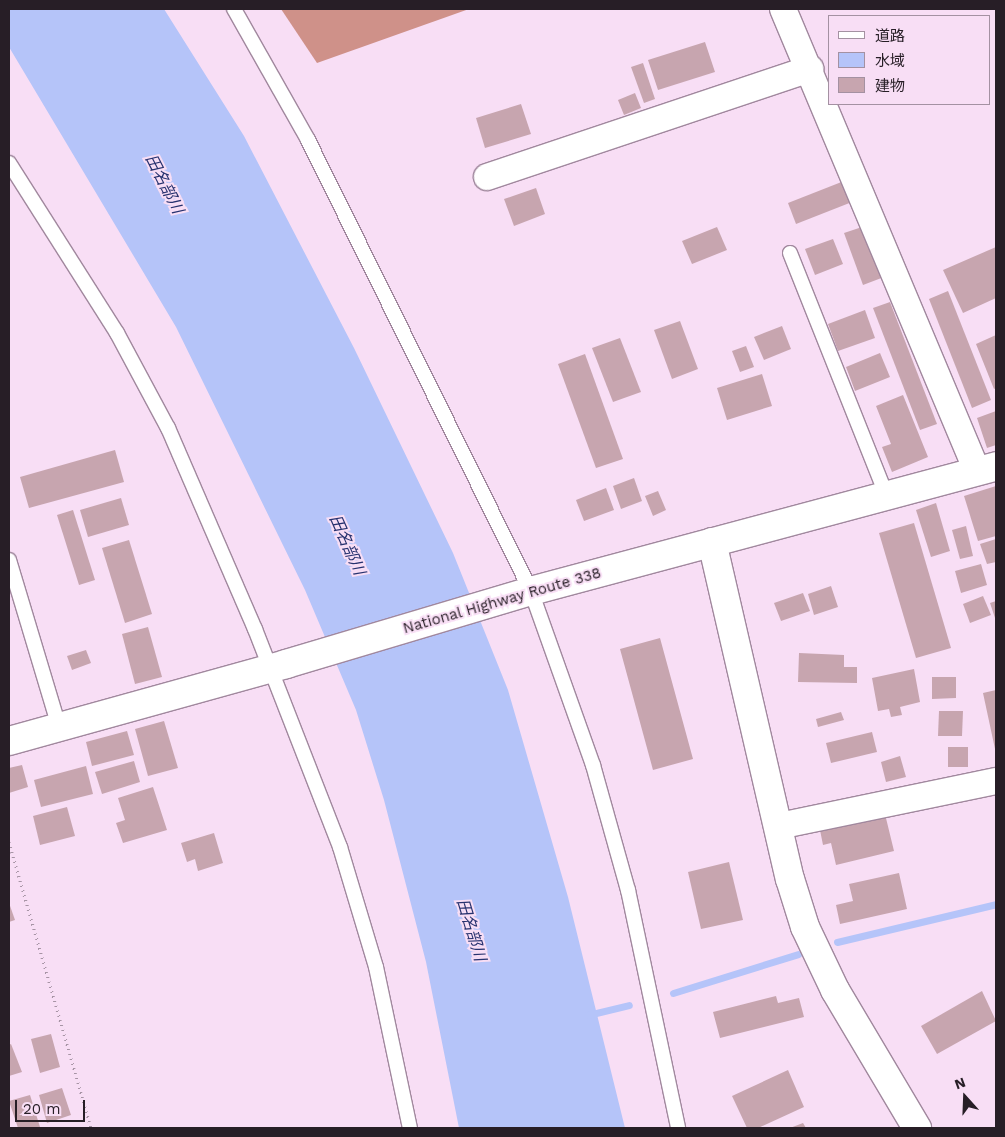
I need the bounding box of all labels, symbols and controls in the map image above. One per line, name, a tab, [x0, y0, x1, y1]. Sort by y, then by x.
legend	[828, 15, 990, 105]
text: 道路	[875, 27, 905, 45]
text: 水域	[875, 52, 905, 70]
text: 建物	[875, 77, 905, 95]
water label: 田名部川	[141, 151, 187, 217]
water label: 田名部川	[325, 512, 369, 578]
street label: National Highway Route 338	[400, 564, 604, 638]
water label: 田名部川	[452, 897, 490, 963]
north arrow	[940, 1072, 990, 1122]
text: N	[952, 1074, 967, 1092]
scale bar	[18, 1090, 88, 1122]
text: 20 m	[23, 1100, 61, 1118]

